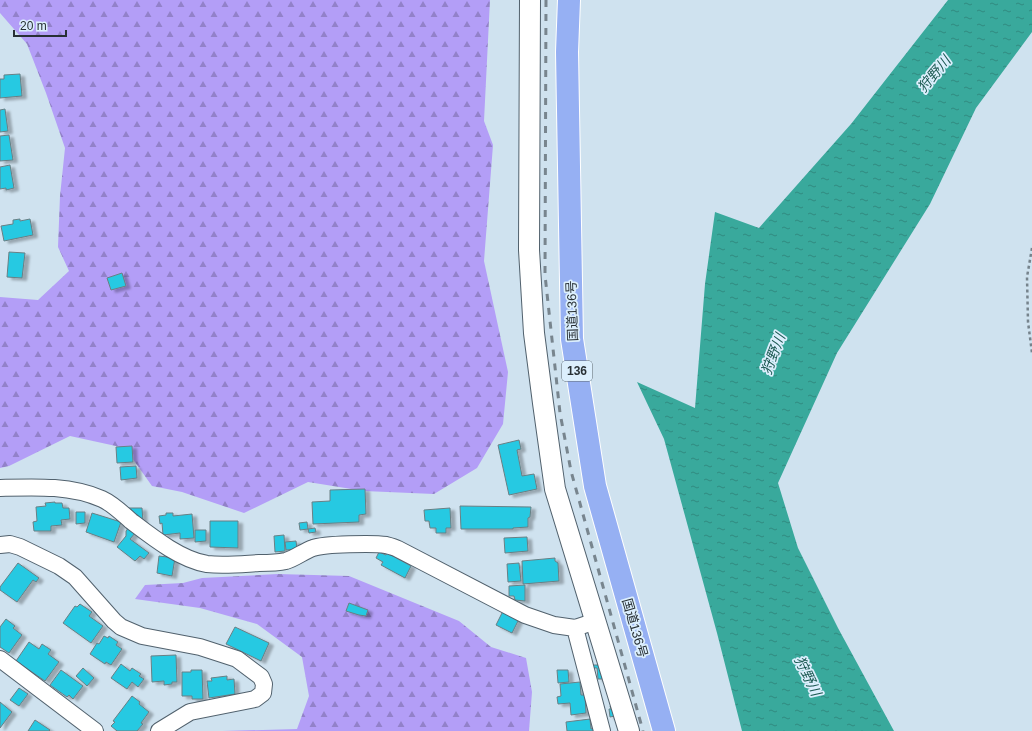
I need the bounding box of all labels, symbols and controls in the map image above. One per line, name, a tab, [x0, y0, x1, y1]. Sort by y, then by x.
scale bar	[14, 12, 66, 38]
text: 20 m	[20, 19, 47, 33]
water label: 狩野川	[914, 51, 955, 95]
street label: 国道136号	[563, 280, 581, 342]
water label: 狩野川	[758, 330, 789, 376]
road number: 136	[562, 361, 592, 381]
street label: 国道136号	[619, 597, 651, 659]
water label: 狩野川	[792, 654, 825, 700]

